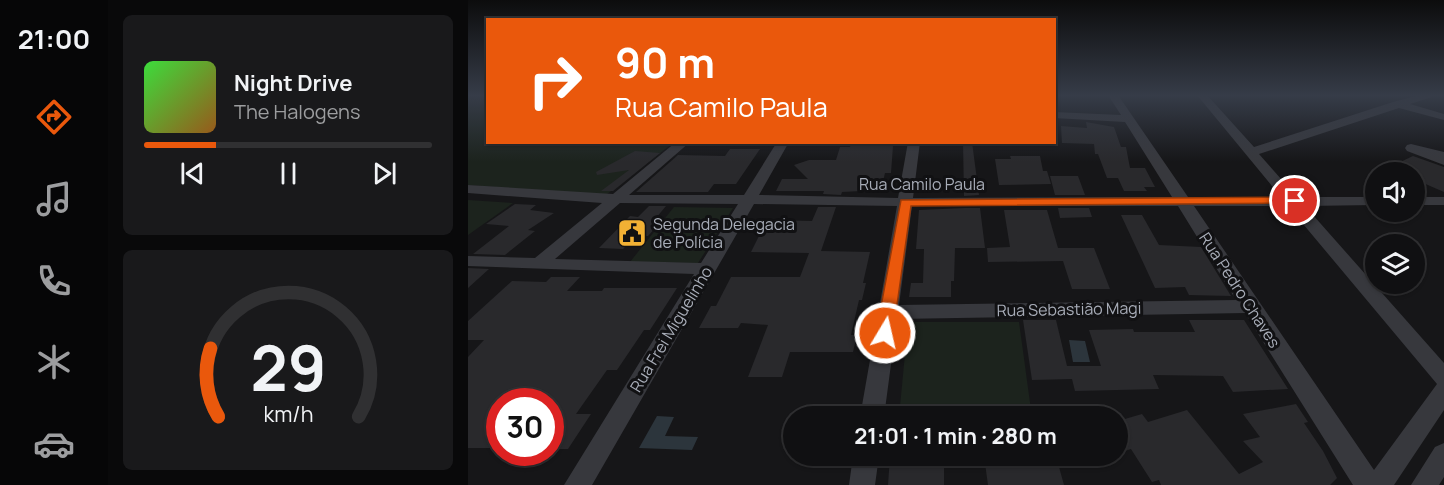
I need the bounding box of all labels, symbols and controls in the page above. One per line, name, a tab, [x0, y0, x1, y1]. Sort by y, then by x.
text: 21:00	[18, 20, 90, 57]
text: 90 m	[615, 33, 715, 91]
icon: right	[516, 42, 594, 120]
text: Night Drive	[234, 68, 353, 98]
text: Rua Camilo Paula	[615, 88, 828, 125]
icon: directions	[33, 96, 75, 138]
text: The Halogens	[234, 98, 360, 125]
icon: previous	[176, 157, 209, 190]
icon: pause	[272, 157, 305, 190]
icon: next	[368, 157, 401, 190]
map controls	[1365, 162, 1425, 294]
button: sound	[1365, 162, 1425, 222]
street label: Rua Camilo Paula	[859, 173, 985, 195]
pin	[1269, 175, 1320, 226]
icon: music	[33, 178, 75, 220]
icon: arrive	[1278, 184, 1311, 217]
place label: Segunda Delegacia de Polícia	[653, 213, 795, 253]
public building icon: Segunda Delegacia de Polícia	[616, 217, 648, 249]
street label: Rua Pedro Chaves	[1194, 228, 1286, 352]
button: layers	[1365, 234, 1425, 294]
icon: phone	[33, 260, 75, 302]
street label: Rua Frei Miguelinho	[625, 262, 717, 396]
street label: Rua Sebastião Magi	[996, 297, 1142, 321]
position arrow	[853, 301, 917, 365]
text: 29	[250, 324, 326, 410]
icon: climate	[33, 341, 75, 383]
speed limit sign: 30	[486, 388, 564, 466]
text: km/h	[263, 399, 313, 428]
text: 21:01 · 1 min · 280 m	[854, 421, 1057, 451]
icon: car	[33, 423, 75, 465]

